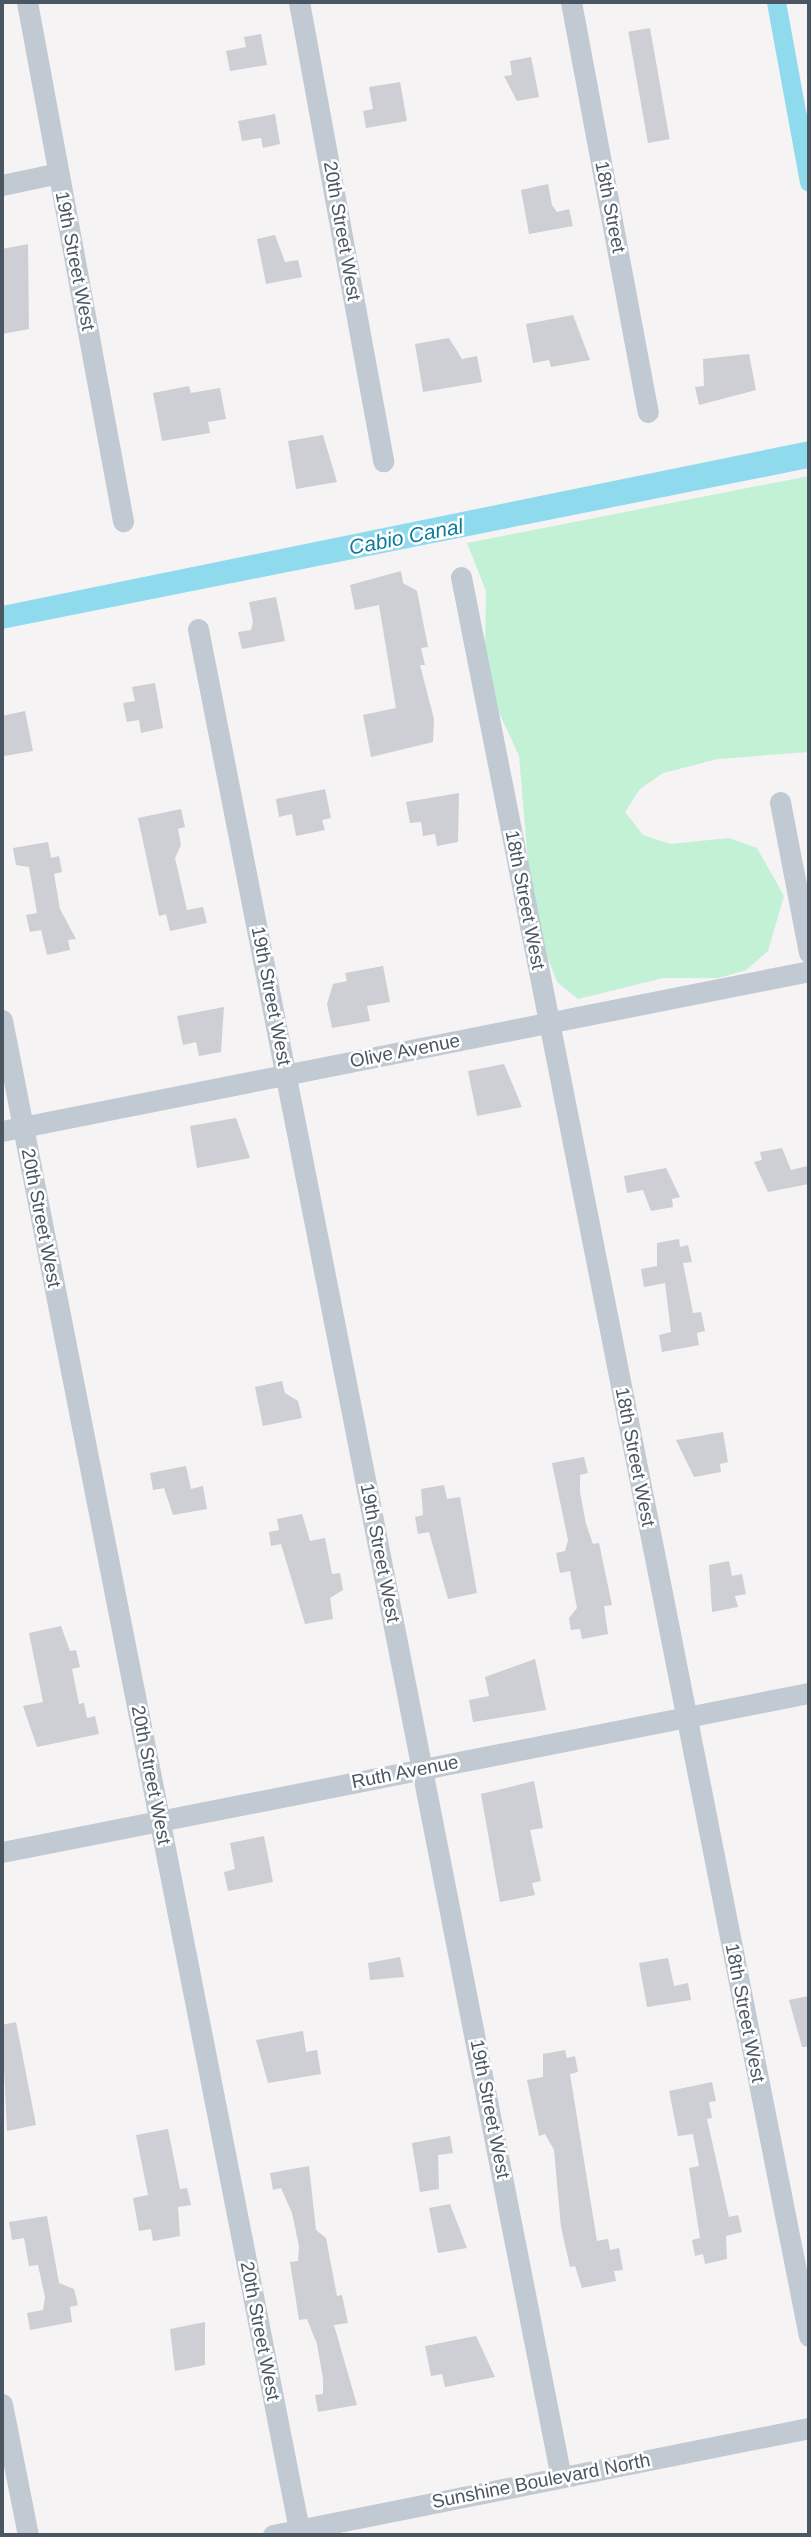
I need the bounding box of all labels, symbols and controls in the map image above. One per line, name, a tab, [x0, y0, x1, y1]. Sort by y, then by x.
street label: 18th Street	[590, 159, 630, 255]
street label: 20th Street West	[319, 160, 365, 302]
street label: 19th Street West	[50, 190, 100, 332]
water label: Cabio Canal	[347, 514, 465, 560]
street label: 18th Street West	[500, 829, 550, 971]
street label: 19th Street West	[246, 925, 296, 1067]
street label: Olive Avenue	[348, 1029, 462, 1073]
street label: 20th Street West	[16, 1147, 66, 1289]
street label: 18th Street West	[610, 1386, 660, 1528]
street label: 19th Street West	[355, 1482, 405, 1624]
street label: 20th Street West	[126, 1704, 176, 1846]
street label: Ruth Avenue	[349, 1750, 461, 1794]
street label: 18th Street West	[720, 1942, 770, 2084]
street label: 19th Street West	[465, 2038, 515, 2180]
street label: 20th Street West	[235, 2260, 285, 2402]
street label: Sunshine Boulevard North	[430, 2449, 652, 2513]

